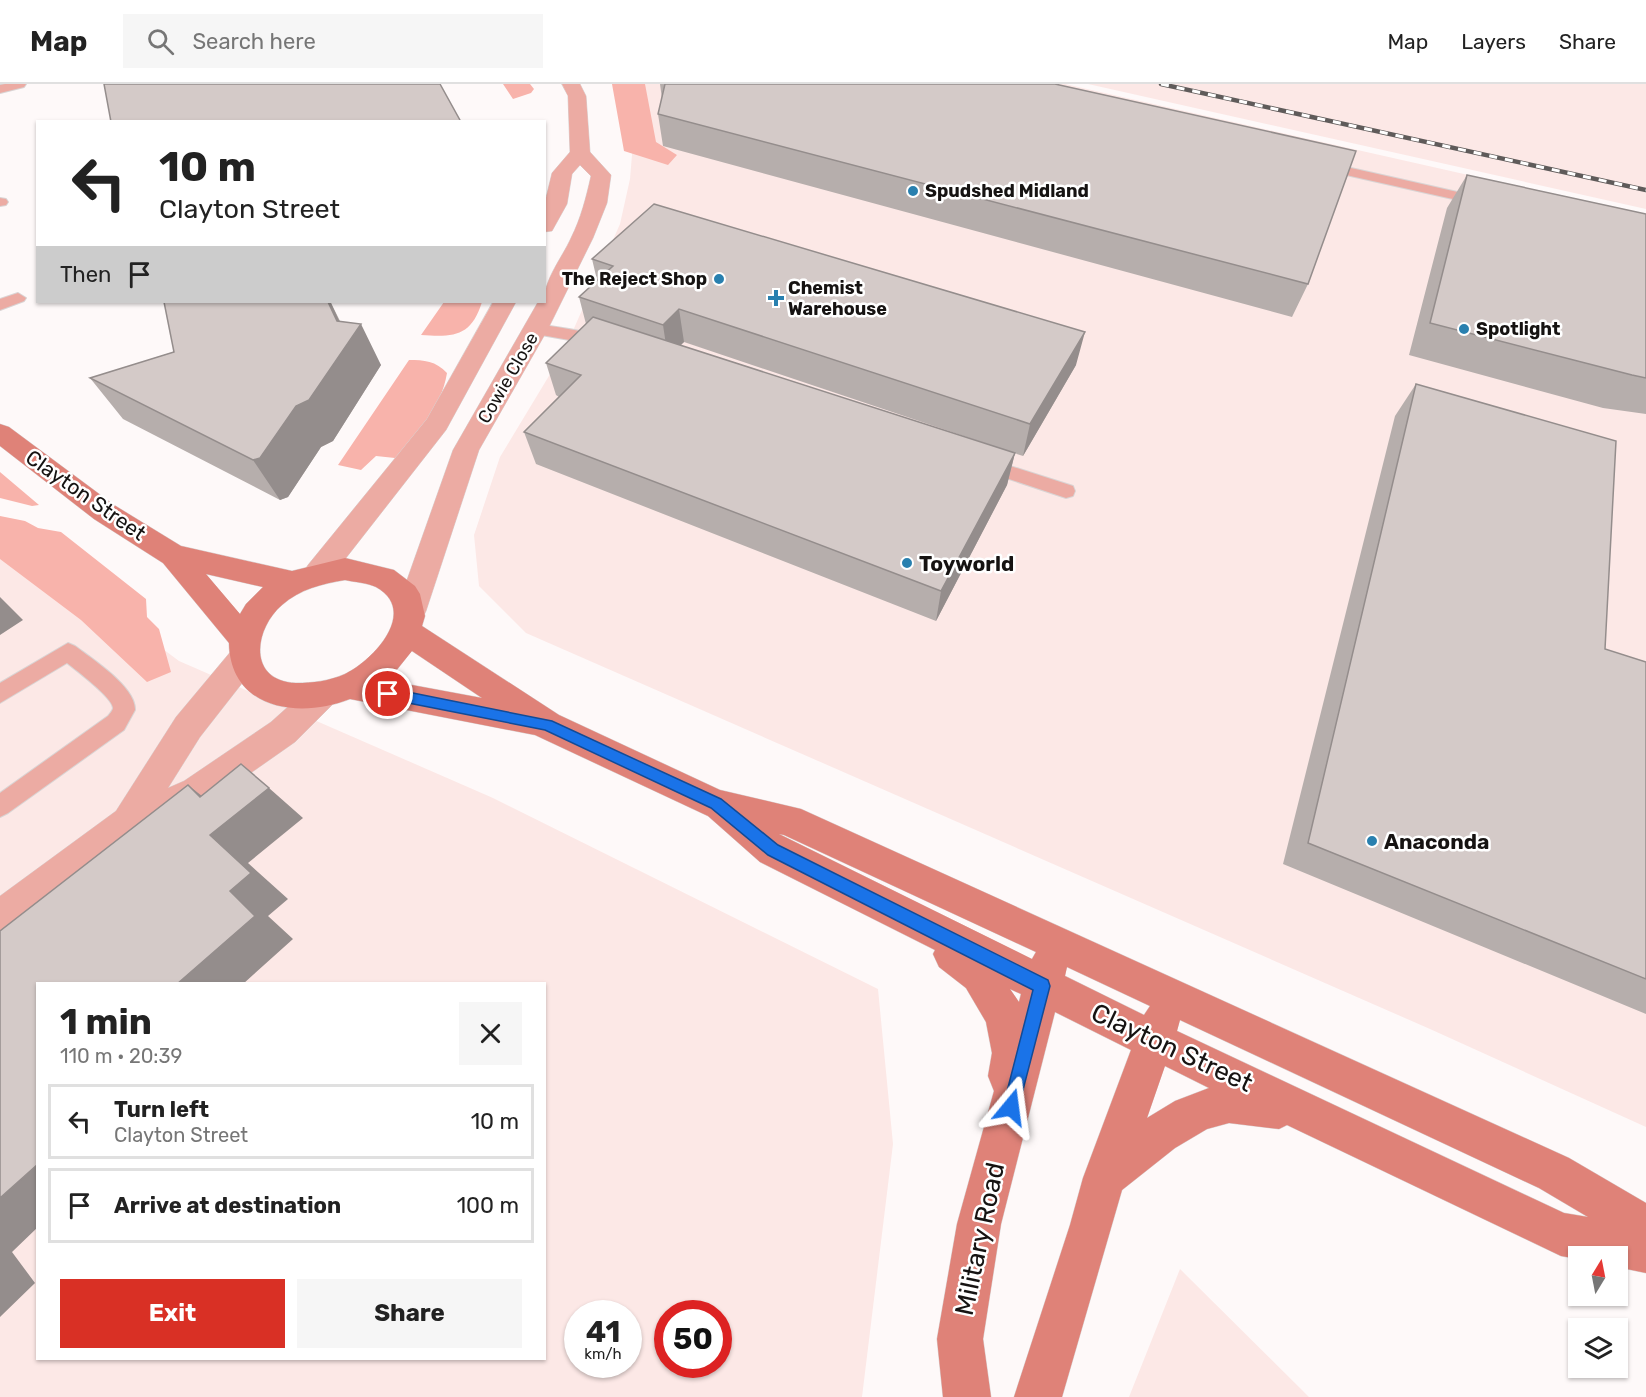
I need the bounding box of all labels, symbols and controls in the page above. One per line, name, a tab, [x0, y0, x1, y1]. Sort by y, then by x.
search box	[123, 14, 543, 68]
text: Map	[30, 25, 87, 58]
icon: search	[144, 25, 177, 58]
text: Search here	[192, 28, 316, 55]
text: Map	[1387, 29, 1428, 54]
text: Layers	[1461, 29, 1526, 54]
text: Share	[1559, 29, 1616, 54]
text: 10 m	[159, 142, 256, 192]
icon: left	[60, 144, 138, 222]
place label: Spudshed Midland	[925, 180, 1089, 202]
marker: Spudshed Midland	[906, 184, 920, 198]
text: Clayton Street	[159, 193, 340, 225]
icon: arrive	[123, 258, 156, 291]
text: Then	[60, 261, 111, 288]
place label: The Reject Shop	[562, 268, 707, 290]
marker: The Reject Shop	[712, 272, 726, 286]
place label: Chemist Warehouse	[788, 277, 887, 320]
marker: Chemist Warehouse	[769, 291, 783, 305]
place label: Spotlight	[1476, 318, 1560, 340]
marker: Spotlight	[1457, 322, 1471, 336]
street label: Cowie Close	[473, 329, 543, 427]
street label: Clayton Street	[21, 444, 151, 546]
place label: Toyworld	[919, 551, 1014, 576]
marker: Toyworld	[900, 556, 914, 570]
pin	[362, 668, 413, 719]
icon: arrive	[371, 677, 404, 710]
place label: Anaconda	[1384, 829, 1489, 854]
marker: Anaconda	[1365, 834, 1379, 848]
street label: Clayton Street	[1086, 997, 1258, 1099]
text: 1 min	[60, 1000, 152, 1043]
button: close	[459, 1002, 522, 1065]
text: 110 m · 20:39	[60, 1044, 182, 1068]
position arrow	[979, 1075, 1043, 1139]
text: Turn left	[114, 1096, 209, 1123]
icon: left	[63, 1105, 96, 1138]
text: 10 m	[471, 1108, 519, 1135]
text: Clayton Street	[114, 1123, 248, 1147]
street label: Military Road	[949, 1160, 1011, 1318]
icon: arrive	[63, 1189, 96, 1222]
text: Arrive at destination	[114, 1192, 341, 1219]
text: 100 m	[457, 1192, 519, 1219]
north arrow	[1568, 1246, 1628, 1306]
map controls	[1568, 1246, 1628, 1378]
button: Exit	[60, 1279, 285, 1348]
button: Share	[297, 1279, 522, 1348]
speed limit sign: 50	[654, 1300, 732, 1378]
text: 41	[586, 1314, 620, 1350]
button: layers	[1568, 1318, 1628, 1378]
text: km/h	[584, 1345, 622, 1363]

